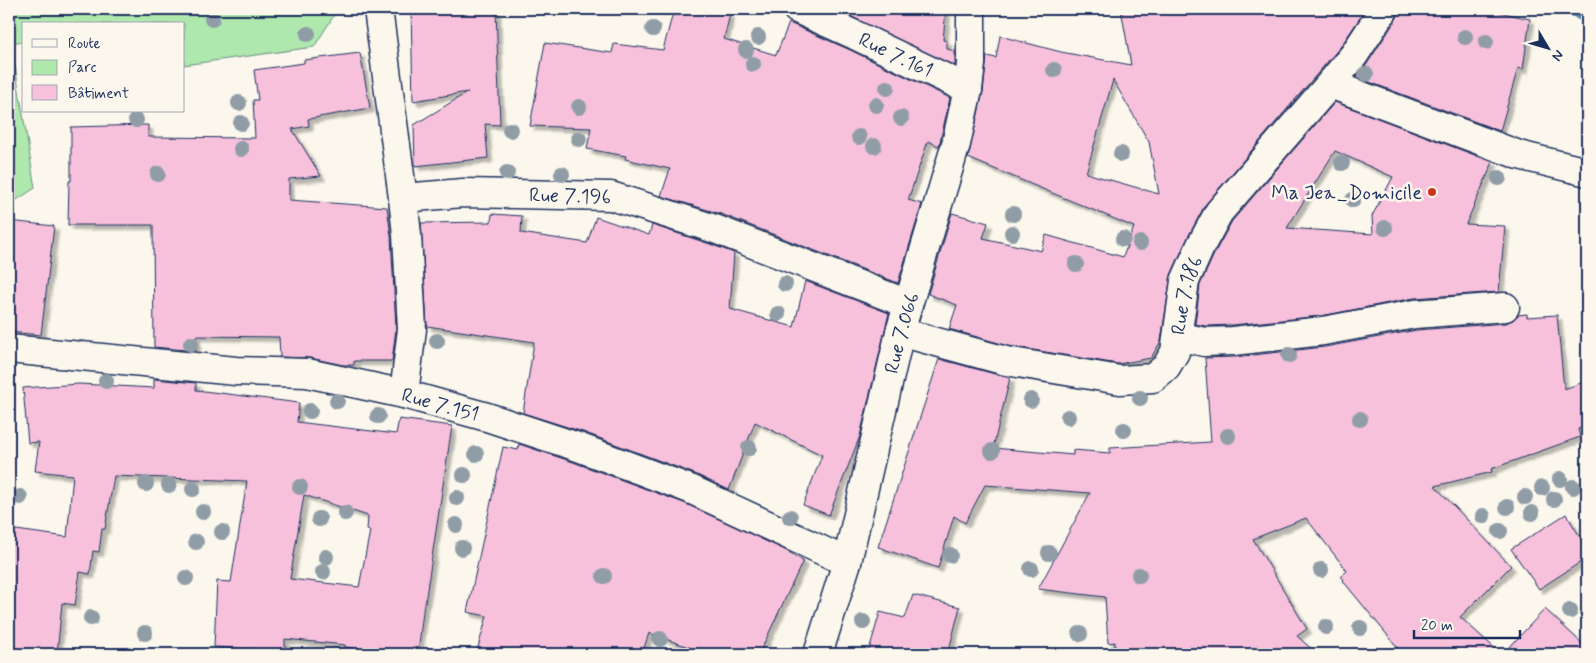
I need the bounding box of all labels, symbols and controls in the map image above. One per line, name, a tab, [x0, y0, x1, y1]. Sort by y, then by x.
legend	[22, 22, 185, 112]
north arrow	[1524, 22, 1574, 72]
street label: Rue 7.161	[854, 27, 937, 85]
text: Route	[68, 34, 101, 54]
text: N	[1547, 46, 1567, 65]
text: Parc	[68, 58, 96, 78]
text: Bâtiment	[68, 84, 129, 104]
place label: Ma Jea_Domicile	[1271, 180, 1422, 207]
street label: Rue 7.196	[529, 182, 611, 211]
marker: Ma Jea_Domicile	[1426, 186, 1438, 198]
street label: Rue 7.186	[1166, 252, 1210, 337]
street label: Rue 7.066	[879, 289, 926, 376]
street label: Rue 7.151	[398, 382, 481, 429]
scale bar	[1414, 608, 1520, 640]
text: 20 m	[1421, 616, 1453, 636]

